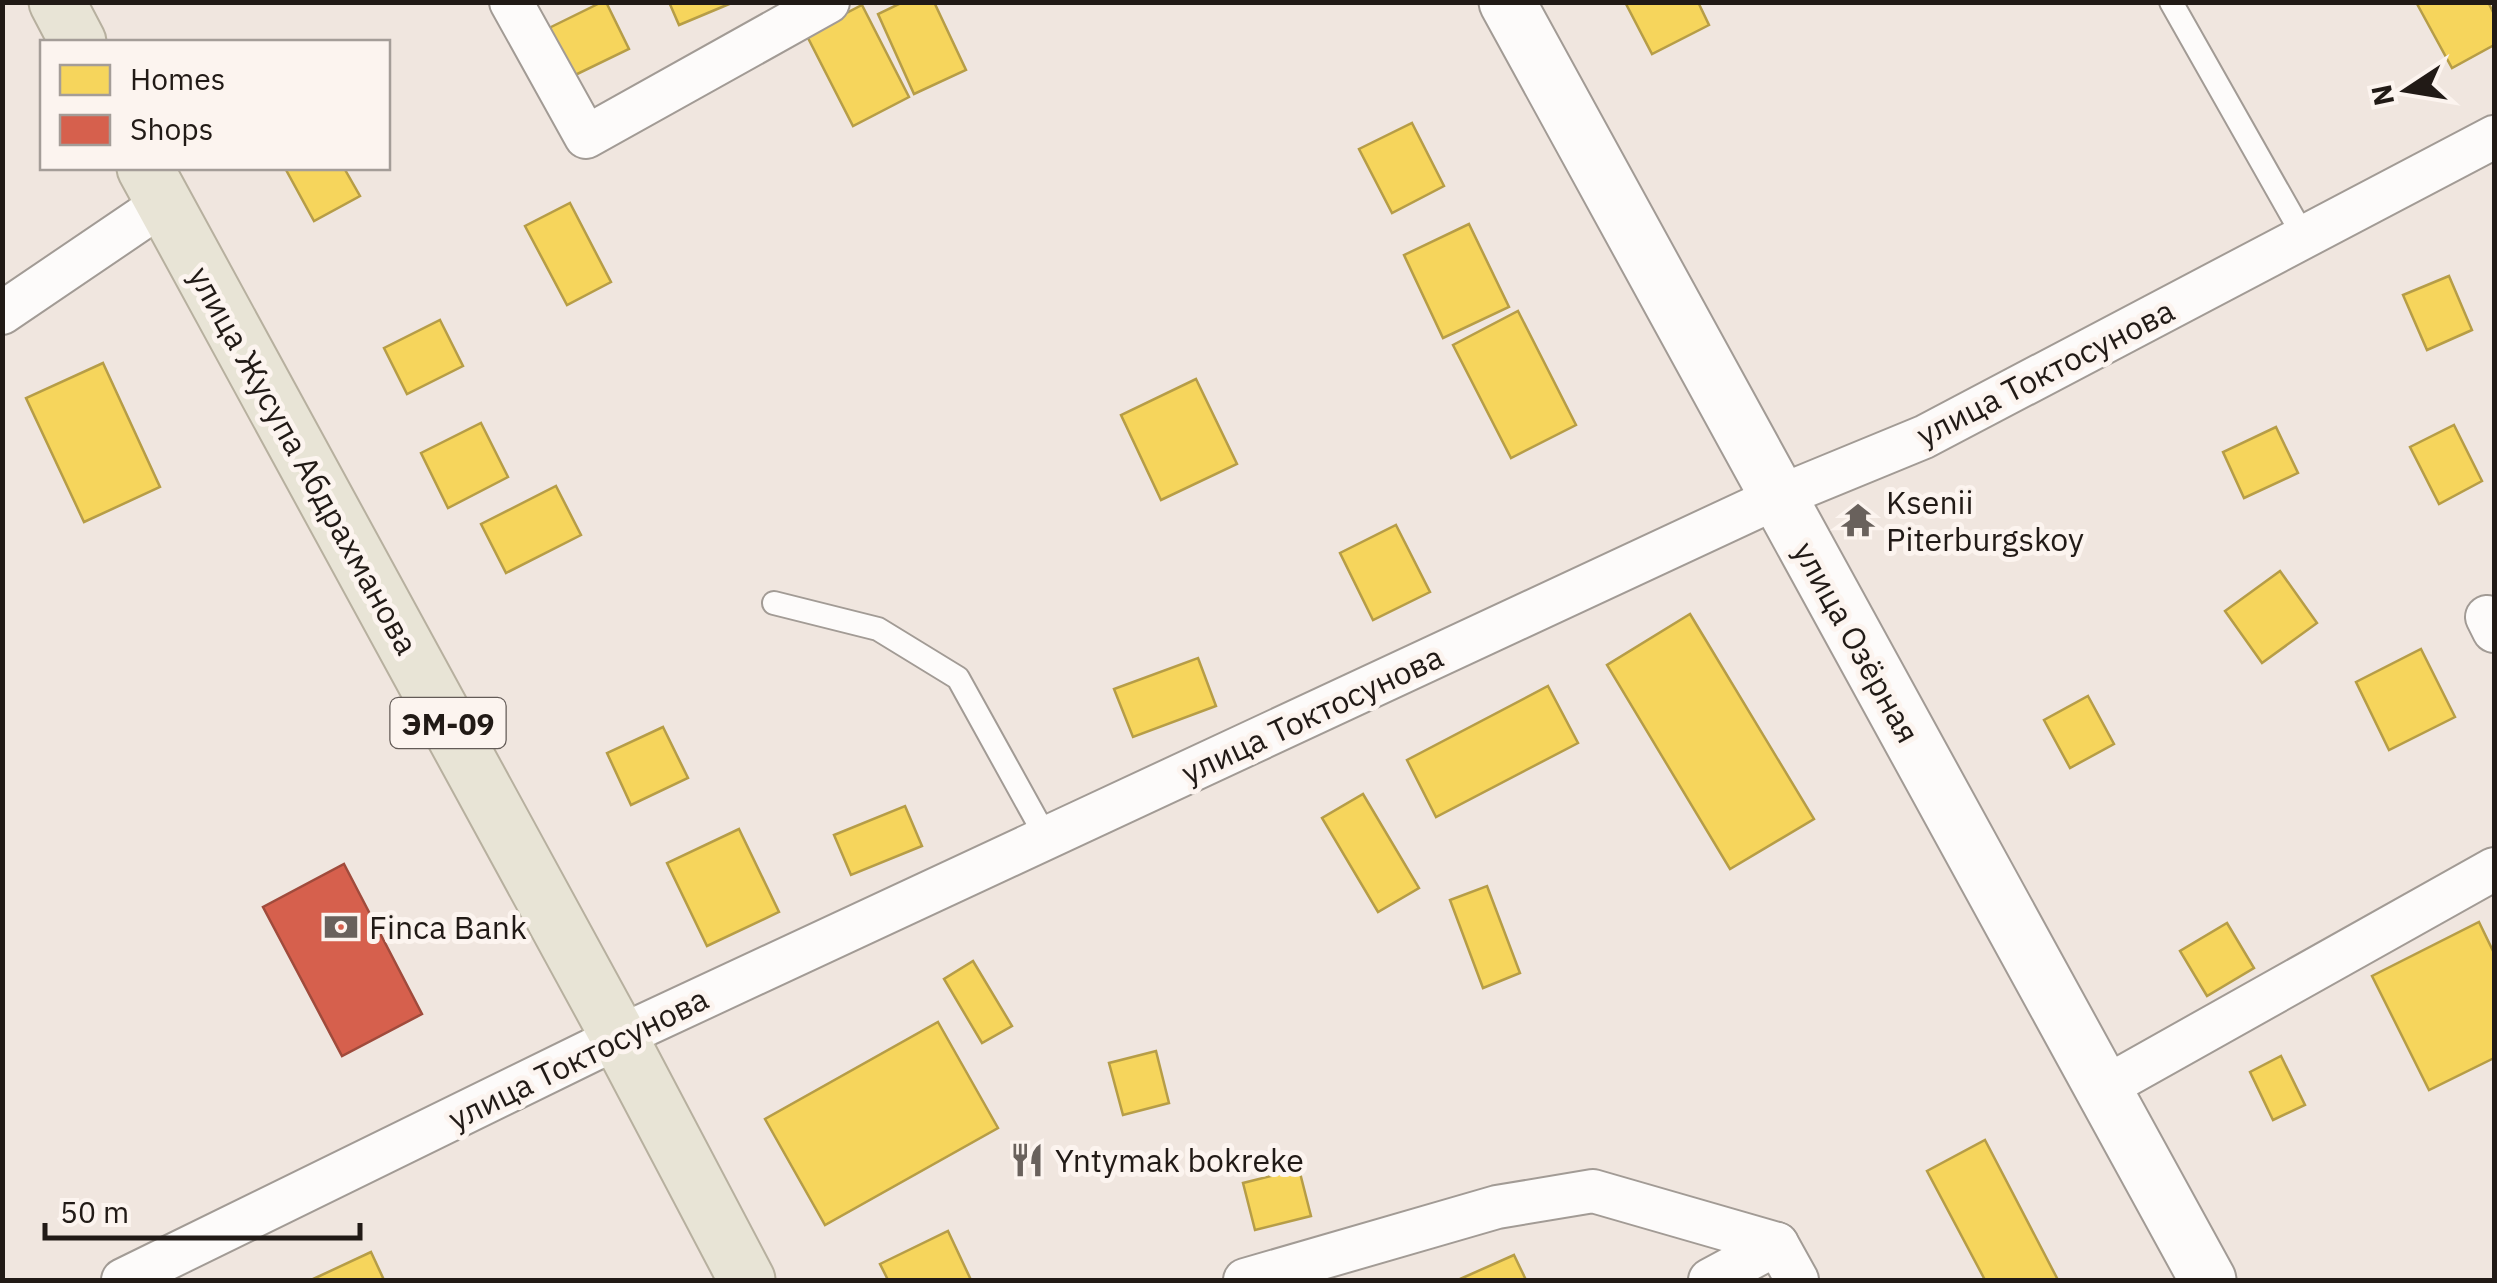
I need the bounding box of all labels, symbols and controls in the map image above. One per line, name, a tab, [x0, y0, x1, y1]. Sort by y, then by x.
legend	[40, 40, 390, 170]
north arrow	[2357, 40, 2457, 140]
text: Homes	[130, 59, 225, 98]
text: N	[2362, 82, 2402, 109]
text: Shops	[130, 109, 213, 148]
street label: улица Жусупа Абдрахманова	[180, 258, 428, 662]
street label: улица Токтосунова	[1909, 289, 2181, 455]
place label: Ksenii Piterburgskoy	[1886, 481, 2084, 560]
temple icon: Ksenii Piterburgskoy	[1839, 501, 1877, 539]
street label: улица Озёрная	[1784, 534, 1930, 750]
street label: улица Токтосунова	[1174, 635, 1450, 793]
road number: ЭМ-09	[390, 698, 506, 748]
place label: Finca Bank	[369, 906, 527, 948]
bank icon: Finca Bank	[322, 908, 360, 946]
street label: улица Токтосунова	[441, 977, 715, 1139]
place label: Yntymak bokreke	[1055, 1139, 1304, 1181]
restaurant icon: Yntymak bokreke	[1008, 1141, 1046, 1179]
scale bar	[45, 1178, 360, 1240]
text: 50 m	[60, 1192, 129, 1231]

